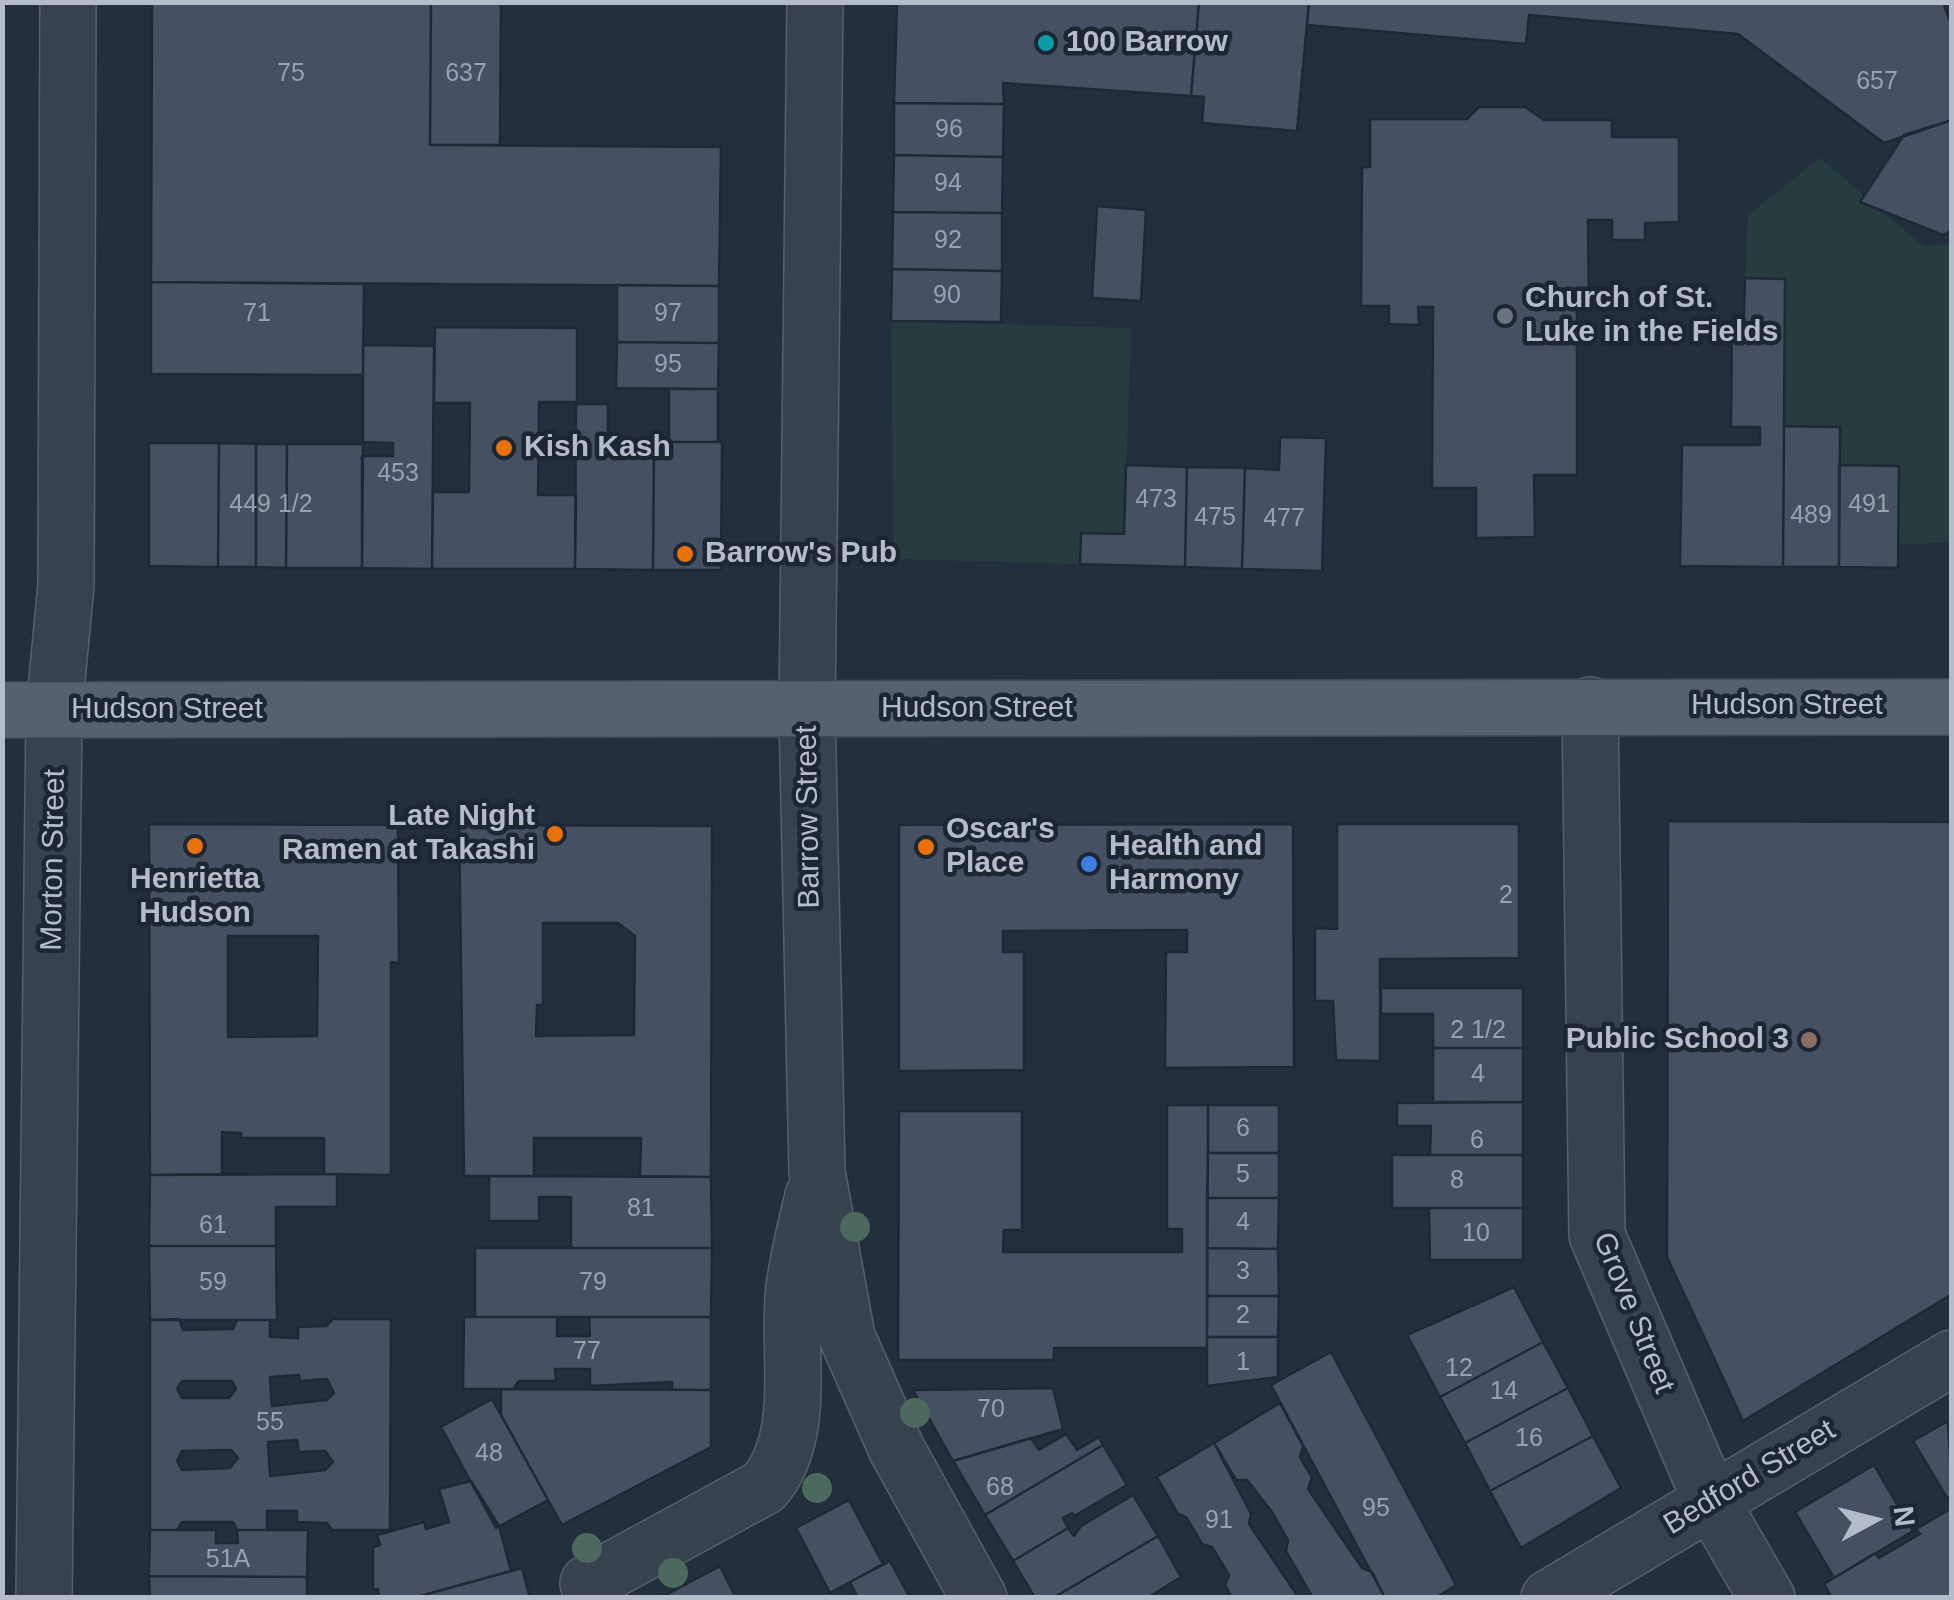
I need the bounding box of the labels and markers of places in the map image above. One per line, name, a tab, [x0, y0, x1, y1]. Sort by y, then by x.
place label: 100 Barrow	[1066, 25, 1228, 61]
marker: 100 Barrow	[1035, 32, 1057, 54]
place label: Church of St. Luke in the Fields	[1525, 281, 1778, 352]
marker: Church of St. Luke in the Fields	[1494, 305, 1516, 327]
place label: Kish Kash	[524, 430, 671, 466]
marker: Kish Kash	[493, 437, 515, 459]
place label: Barrow's Pub	[705, 536, 897, 572]
marker: Barrow's Pub	[674, 543, 696, 565]
place label: Late Night Ramen at Takashi	[282, 799, 535, 870]
place label: Oscar's Place	[946, 812, 1055, 882]
marker: Late Night Ramen at Takashi	[544, 823, 566, 845]
place label: Health and Harmony	[1109, 829, 1262, 900]
marker: Henrietta Hudson	[184, 835, 206, 857]
marker: Oscar's Place	[915, 836, 937, 858]
marker: Health and Harmony	[1078, 853, 1100, 875]
place label: Henrietta Hudson	[130, 862, 260, 932]
place label: Public School 3	[1566, 1022, 1789, 1058]
marker: Public School 3	[1798, 1029, 1820, 1051]

